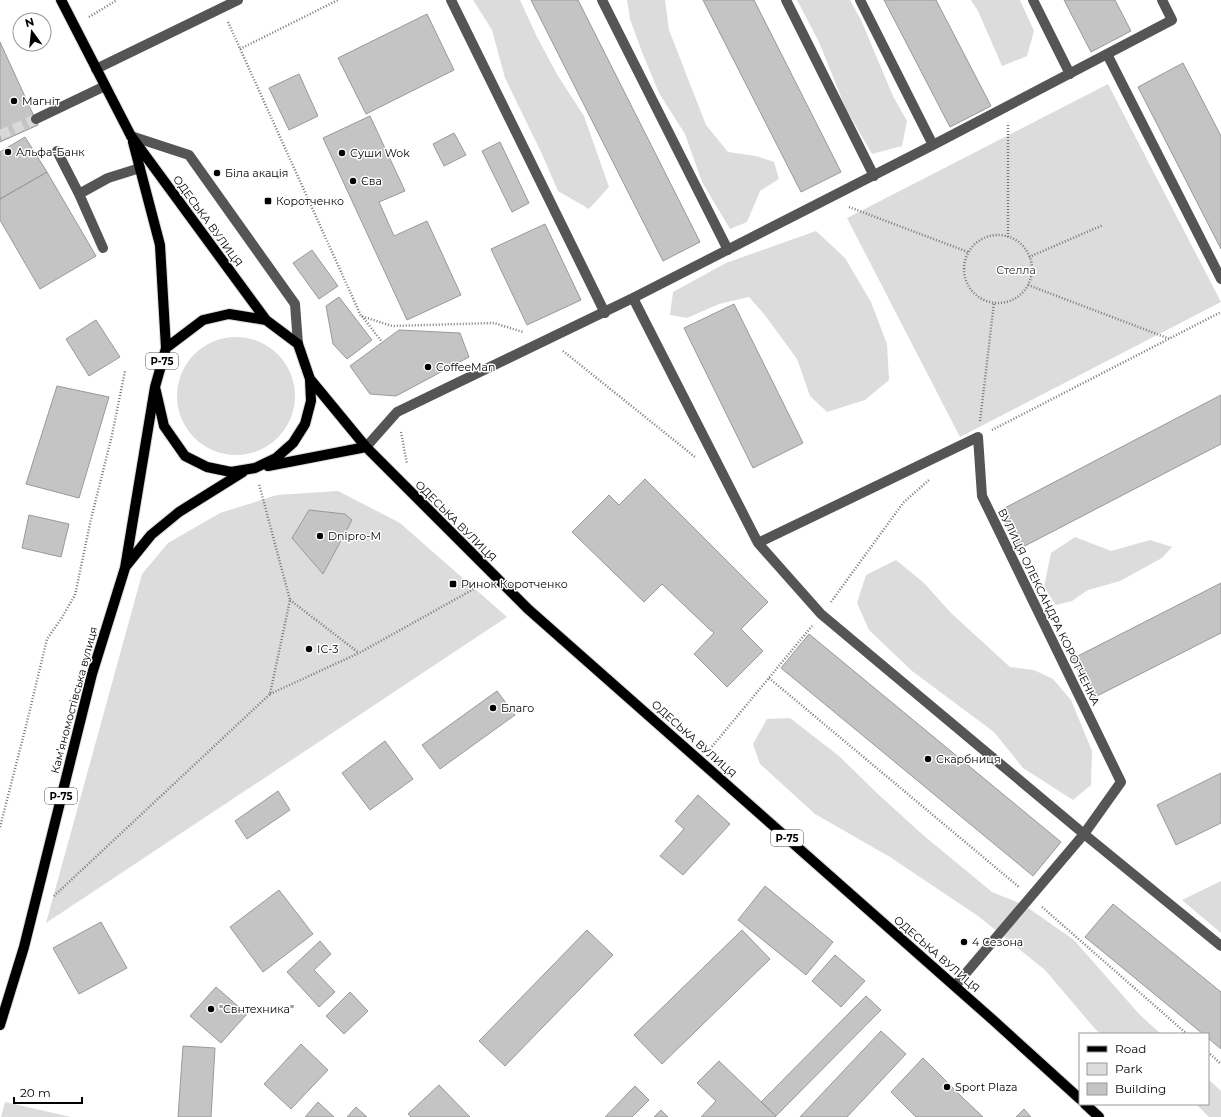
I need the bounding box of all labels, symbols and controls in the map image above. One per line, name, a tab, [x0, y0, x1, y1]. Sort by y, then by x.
north arrow	[12, 12, 52, 52]
text: N	[23, 14, 36, 30]
place label: Магніт	[22, 94, 61, 108]
marker: Магніт	[9, 96, 19, 106]
place label: Альфа-Банк	[16, 145, 85, 159]
place label: Суши Wok	[350, 146, 410, 160]
marker: Альфа-Банк	[3, 147, 13, 157]
marker: Суши Wok	[337, 148, 347, 158]
place label: Біла акація	[225, 166, 289, 180]
marker: Біла акація	[212, 168, 222, 178]
street label: ОДЕСЬКА ВУЛИЦЯ	[170, 173, 246, 269]
place label: Єва	[361, 174, 382, 188]
marker: Єва	[348, 176, 358, 186]
place label: Коротченко	[276, 194, 344, 208]
marker: Коротченко	[263, 196, 273, 206]
park label: Стелла	[996, 263, 1036, 277]
road number: Р-75	[146, 353, 178, 369]
place label: CoffeeMan	[436, 360, 496, 374]
marker: CoffeeMan	[423, 362, 433, 372]
street label: ОДЕСЬКА ВУЛИЦЯ	[412, 477, 500, 565]
street label: ВУЛИЦЯ ОЛЕКСАНДРА КОРОТЧЕНКА	[995, 506, 1103, 709]
place label: Dnipro-M	[328, 529, 381, 543]
marker: Dnipro-M	[315, 531, 325, 541]
place label: Ринок Коротченко	[461, 577, 568, 591]
marker: Ринок Коротченко	[448, 579, 458, 589]
street label: Камʼяномостівська вулиця	[48, 625, 100, 775]
place label: ІС-3	[317, 642, 338, 656]
marker: ІС-3	[304, 644, 314, 654]
street label: ОДЕСЬКА ВУЛИЦЯ	[649, 697, 739, 781]
place label: Благо	[501, 701, 534, 715]
marker: Благо	[488, 703, 498, 713]
place label: Скарбниця	[936, 752, 1001, 766]
marker: Скарбниця	[923, 754, 933, 764]
road number: Р-75	[45, 788, 77, 804]
road number: Р-75	[771, 830, 803, 846]
street label: ОДЕСЬКА ВУЛИЦЯ	[891, 913, 983, 995]
place label: 4 Сезона	[972, 935, 1023, 949]
marker: 4 Сезона	[959, 937, 969, 947]
place label: "Свнтехника"	[219, 1002, 294, 1016]
marker: "Свнтехника"	[206, 1004, 216, 1014]
legend	[1079, 1033, 1209, 1105]
text: Road	[1115, 1041, 1146, 1056]
text: Park	[1115, 1061, 1143, 1076]
scale bar	[14, 1079, 82, 1105]
place label: Sport Plaza	[955, 1080, 1018, 1094]
text: Building	[1115, 1081, 1166, 1096]
marker: Sport Plaza	[942, 1082, 952, 1092]
text: 20 m	[20, 1085, 51, 1100]

